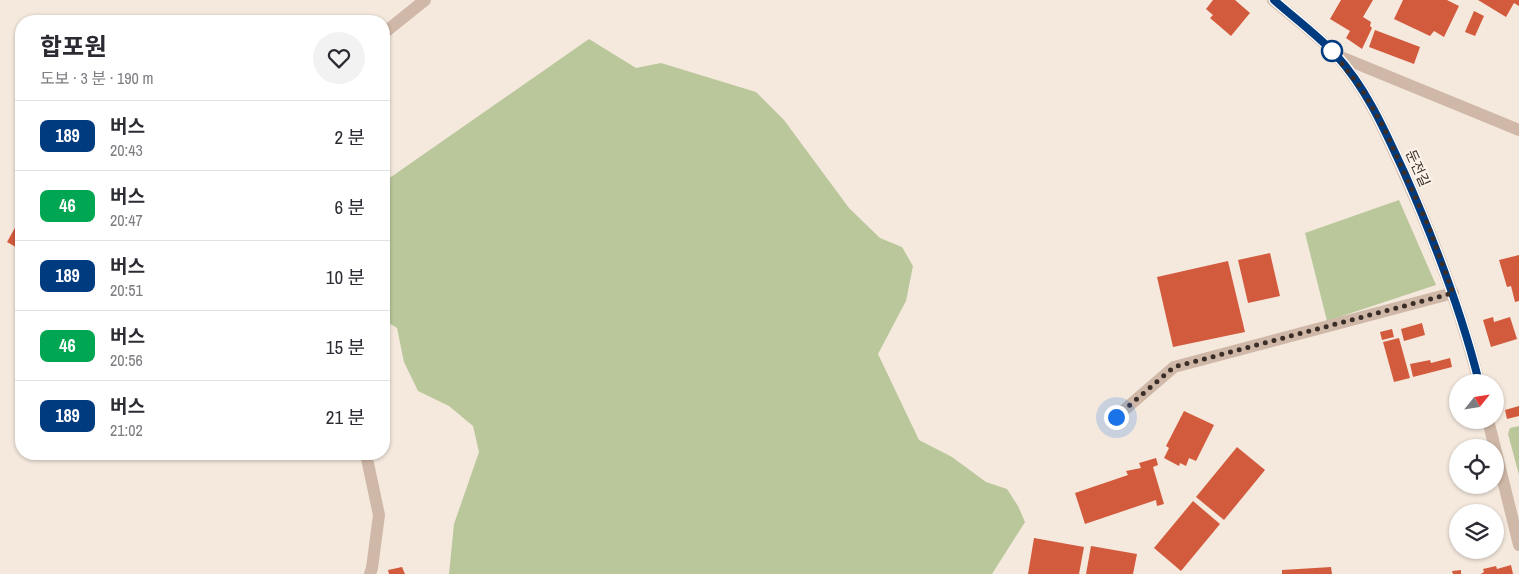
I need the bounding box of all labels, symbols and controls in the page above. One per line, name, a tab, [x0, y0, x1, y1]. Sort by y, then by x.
text: 합포원	[40, 30, 106, 62]
button: heart	[313, 32, 365, 84]
unlabelled marker	[1321, 40, 1343, 62]
text: 도보 · 3 분 · 190 m	[40, 67, 153, 89]
text: 버스	[110, 113, 145, 139]
text: 189	[55, 123, 80, 148]
text: 2 분	[335, 124, 365, 150]
text: 20:43	[110, 139, 143, 161]
street label: 둔전길	[1402, 147, 1434, 189]
text: 버스	[110, 183, 145, 209]
text: 46	[59, 193, 76, 218]
text: 6 분	[335, 194, 365, 220]
text: 20:47	[110, 209, 143, 231]
text: 버스	[110, 253, 145, 279]
text: 189	[55, 263, 80, 288]
text: 10 분	[326, 264, 365, 290]
text: 20:51	[110, 279, 143, 301]
text: 버스	[110, 323, 145, 349]
text: 46	[59, 333, 76, 358]
text: 15 분	[326, 334, 365, 360]
text: 20:56	[110, 349, 143, 371]
north arrow	[1449, 374, 1504, 429]
map controls	[1449, 374, 1504, 559]
text: 버스	[110, 393, 145, 419]
text: 189	[55, 403, 80, 428]
text: 21 분	[326, 404, 365, 430]
your location	[1104, 405, 1129, 430]
text: 21:02	[110, 419, 143, 441]
button: locate	[1449, 439, 1504, 494]
button: layers	[1449, 504, 1504, 559]

